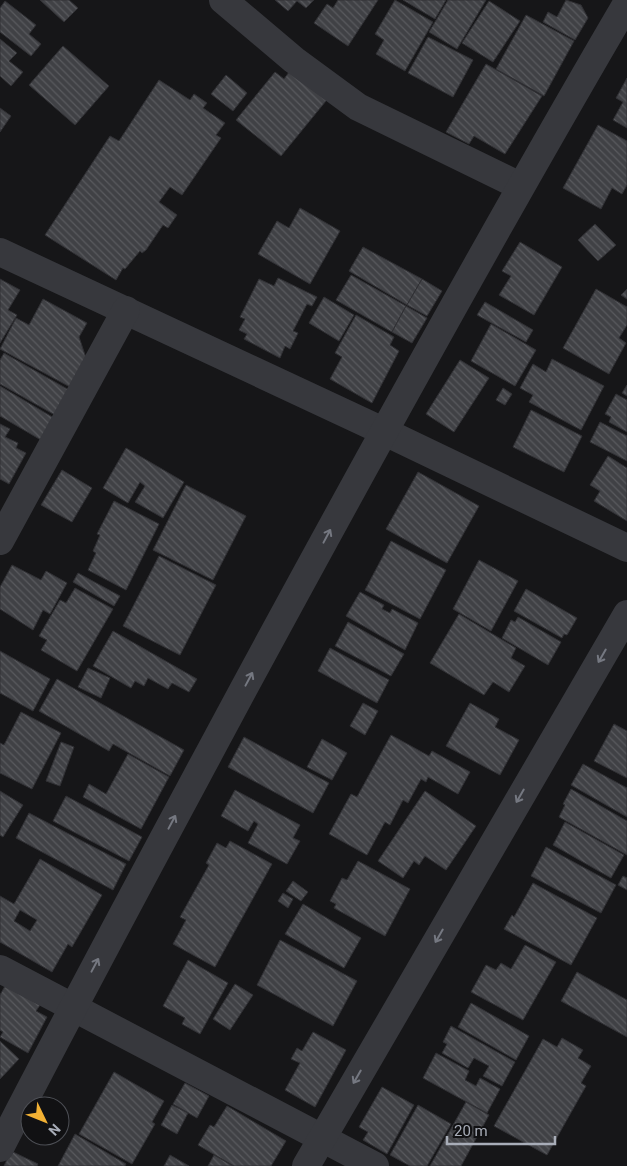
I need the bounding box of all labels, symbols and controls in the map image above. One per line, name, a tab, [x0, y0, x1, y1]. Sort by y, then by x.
one-way arrow	[322, 529, 332, 543]
one-way arrow	[597, 648, 607, 662]
one-way arrow	[245, 672, 255, 686]
one-way arrow	[515, 789, 525, 803]
one-way arrow	[168, 815, 178, 829]
one-way arrow	[433, 929, 443, 943]
one-way arrow	[90, 957, 100, 972]
one-way arrow	[351, 1069, 361, 1083]
north arrow	[20, 1096, 70, 1146]
scale bar	[447, 1114, 554, 1146]
text: N	[45, 1121, 64, 1139]
text: 20 m	[454, 1122, 488, 1140]

